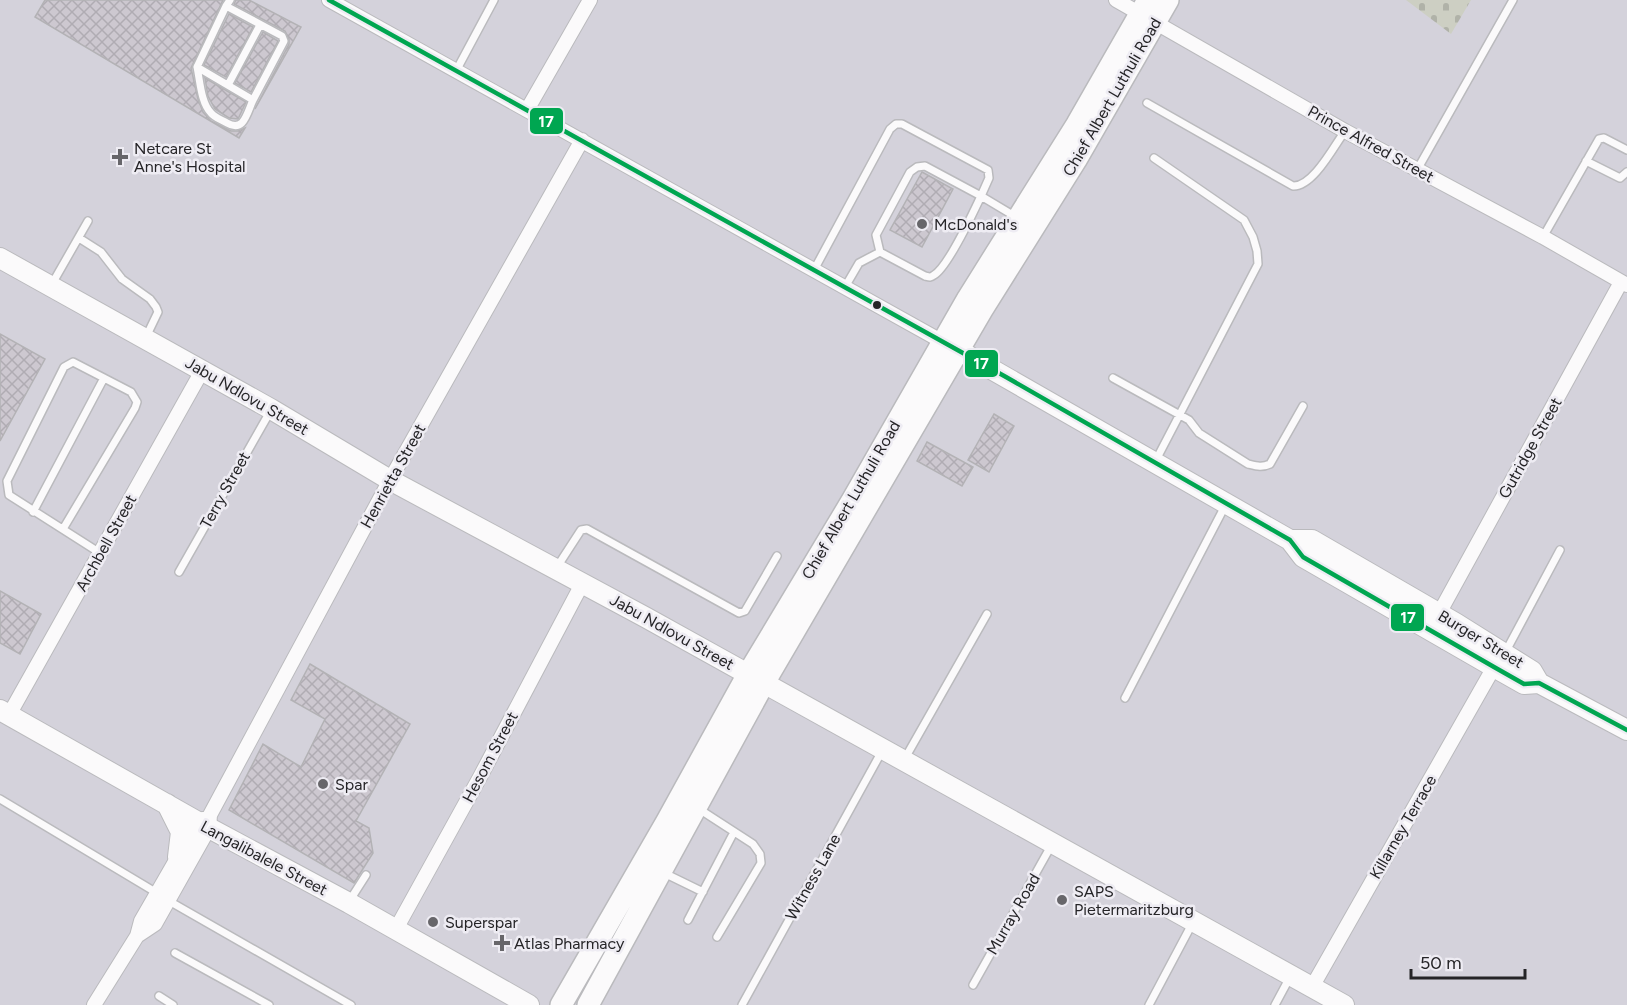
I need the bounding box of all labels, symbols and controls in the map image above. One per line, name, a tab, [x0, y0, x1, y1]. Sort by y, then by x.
street label: Chief Albert Luthuli Road	[1059, 14, 1165, 180]
street label: Prince Alfred Street	[1305, 101, 1437, 187]
line badge: 17	[529, 107, 564, 135]
text: 17	[538, 112, 554, 131]
place label: Netcare St Anne's Hospital	[134, 139, 246, 176]
marker: Netcare St Anne's Hospital	[111, 148, 129, 166]
place label: McDonald's	[934, 215, 1017, 234]
marker: McDonald's	[915, 217, 929, 231]
unlabelled marker	[871, 299, 883, 311]
line badge: 17	[964, 349, 999, 378]
street label: Jabu Ndlovu Street	[182, 353, 312, 439]
text: 17	[973, 354, 989, 373]
street label: Gutridge Street	[1494, 394, 1566, 502]
street label: Chief Albert Luthuli Road	[798, 417, 904, 583]
street label: Henrietta Street	[356, 420, 430, 532]
street label: Terry Street	[196, 448, 254, 532]
street label: Archbell Street	[72, 491, 140, 595]
street label: Jabu Ndlovu Street	[607, 590, 737, 674]
line badge: 17	[1390, 603, 1425, 632]
street label: Burger Street	[1435, 606, 1527, 672]
text: 17	[1400, 608, 1416, 627]
street label: Hesom Street	[458, 708, 522, 806]
street label: Killarney Terrace	[1366, 771, 1441, 882]
place label: Spar	[335, 775, 368, 794]
marker: Spar	[316, 777, 330, 791]
street label: Langalibalele Street	[197, 817, 331, 899]
street label: Witness Lane	[781, 830, 845, 923]
street label: Murray Road	[982, 870, 1044, 958]
place label: SAPS Pietermaritzburg	[1074, 882, 1194, 919]
marker: SAPS Pietermaritzburg	[1055, 893, 1069, 907]
place label: Superspar	[445, 913, 518, 932]
marker: Superspar	[426, 915, 440, 929]
place label: Atlas Pharmacy	[514, 934, 625, 953]
marker: Atlas Pharmacy	[495, 936, 509, 950]
scale bar	[1411, 942, 1525, 980]
text: 50 m	[1420, 952, 1462, 974]

